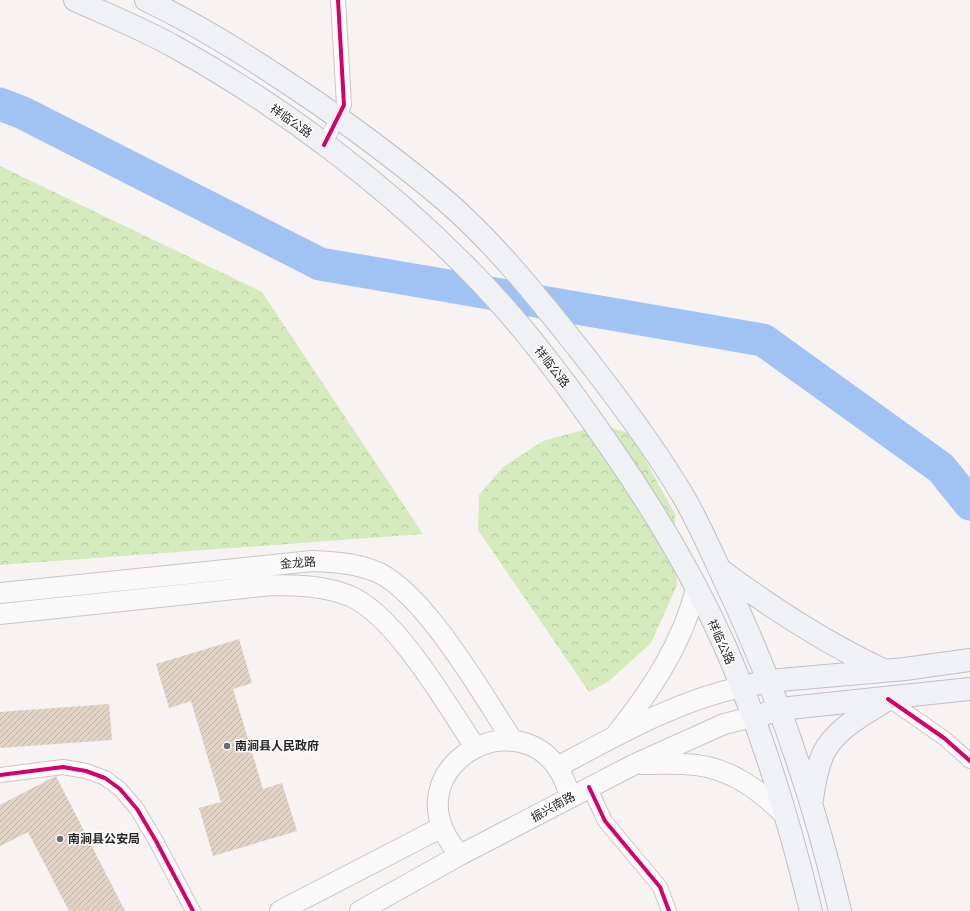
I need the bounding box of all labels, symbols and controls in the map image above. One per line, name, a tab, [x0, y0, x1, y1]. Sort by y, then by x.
street label: 祥临公路	[268, 101, 315, 140]
street label: 祥临公路	[532, 344, 572, 390]
street label: 金龙路	[280, 555, 316, 570]
street label: 祥临公路	[706, 617, 737, 666]
place label: 南涧县人民政府	[235, 739, 319, 752]
marker: 南涧县人民政府	[222, 741, 232, 751]
street label: 振兴南路	[529, 789, 577, 824]
place label: 南涧县公安局	[68, 832, 140, 845]
marker: 南涧县公安局	[55, 834, 65, 844]

